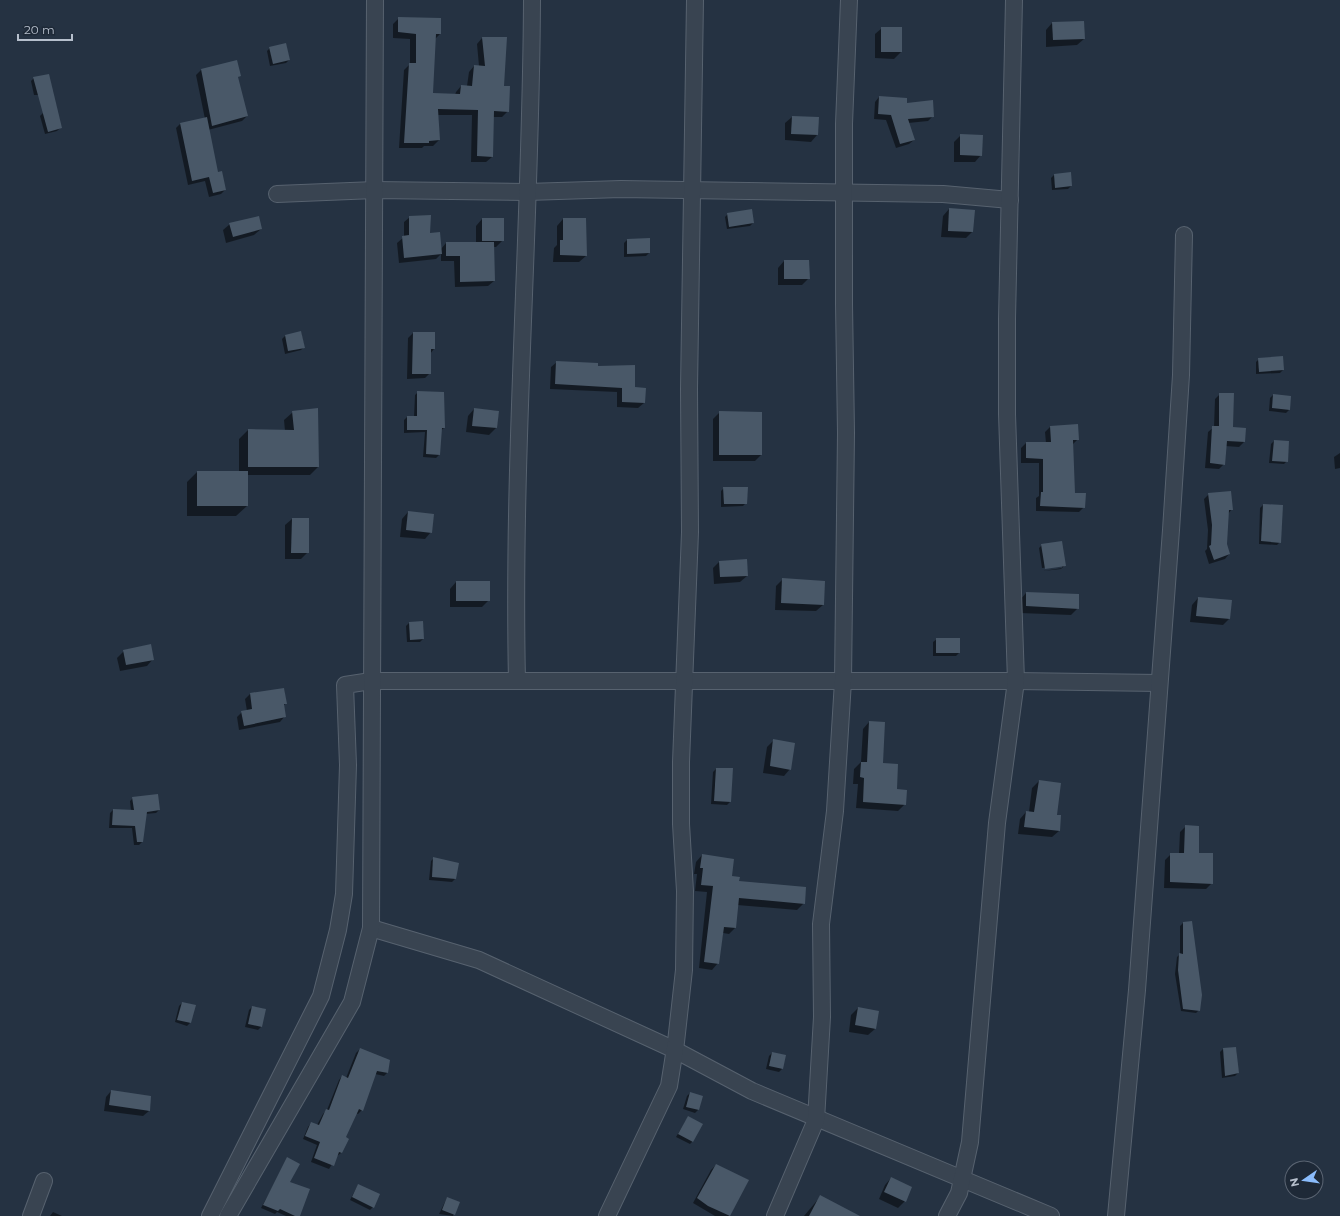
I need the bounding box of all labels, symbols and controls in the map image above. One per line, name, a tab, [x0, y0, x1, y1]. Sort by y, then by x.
scale bar	[18, 16, 72, 42]
text: 20 m	[24, 22, 55, 37]
north arrow	[1284, 1160, 1324, 1200]
text: N	[1286, 1176, 1302, 1188]

